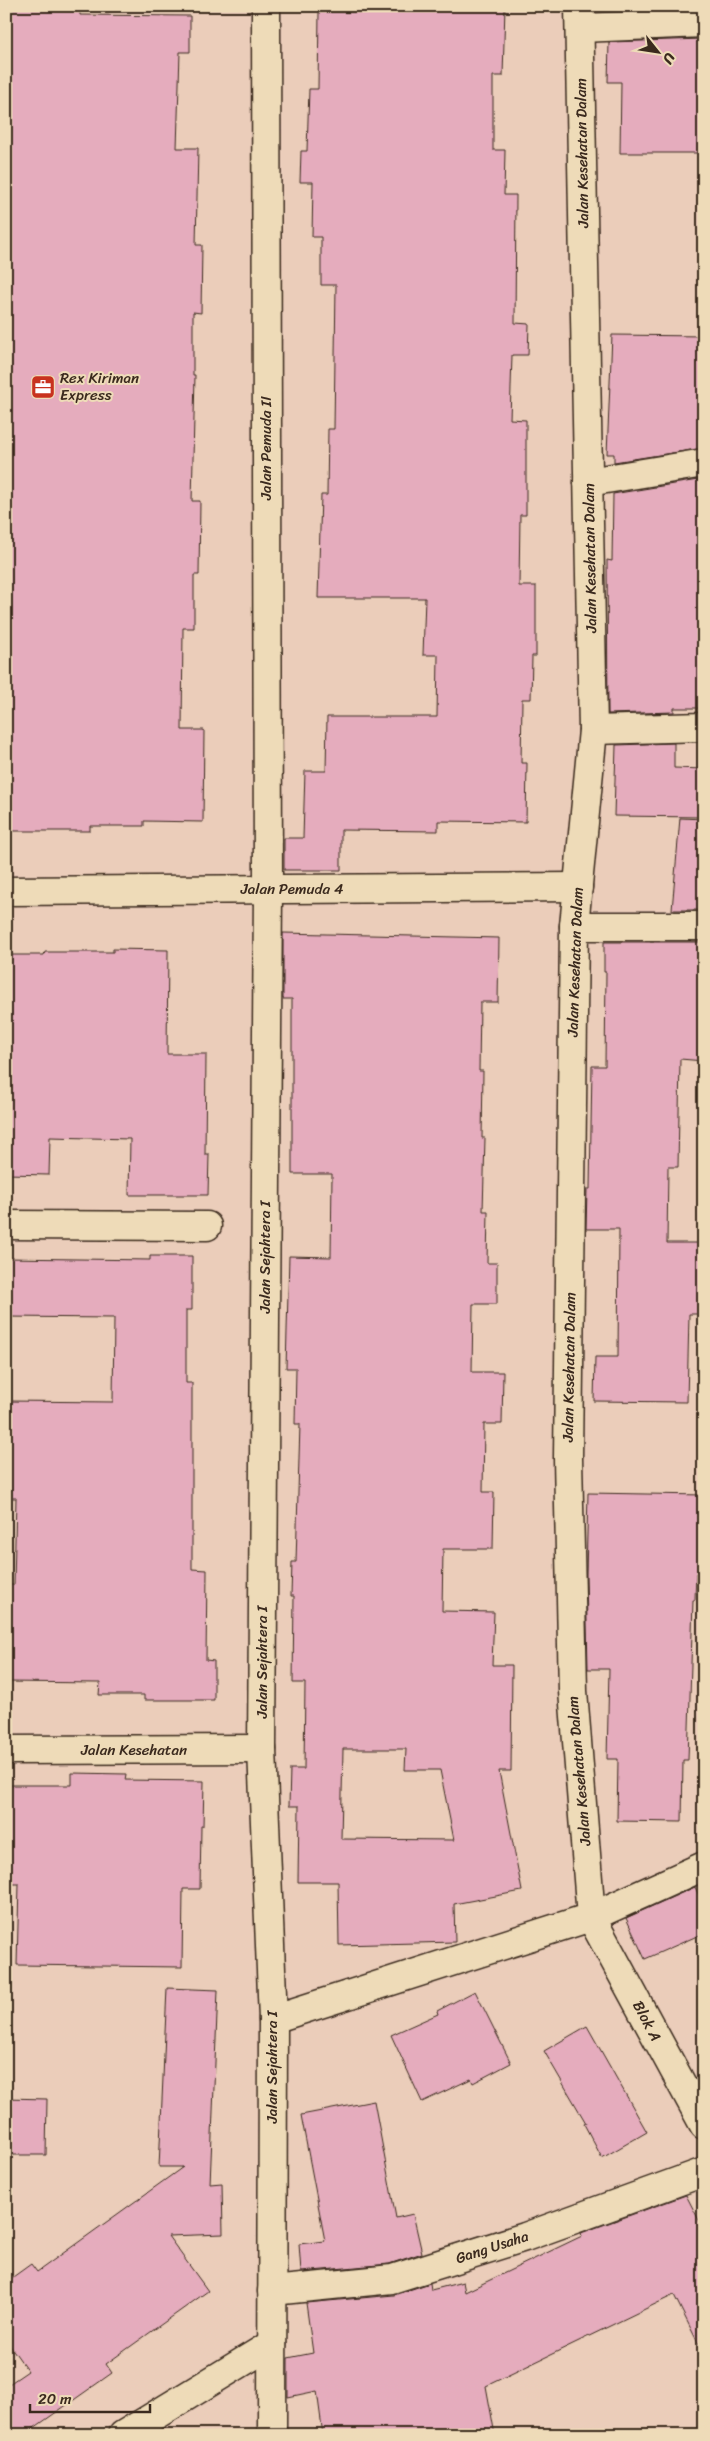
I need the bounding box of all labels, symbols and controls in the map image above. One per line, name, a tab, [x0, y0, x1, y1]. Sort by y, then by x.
north arrow	[632, 28, 682, 78]
text: U	[655, 48, 682, 69]
street label: Jalan Kesehatan Dalam	[568, 78, 596, 229]
place label: Rex Kiriman Express	[60, 365, 139, 408]
office icon: Rex Kiriman Express	[30, 374, 56, 400]
street label: Jalan Pemuda II	[253, 396, 279, 501]
street label: Jalan Kesehatan Dalam	[576, 483, 604, 634]
street label: Jalan Pemuda 4	[240, 876, 343, 902]
street label: Jalan Kesehatan Dalam	[559, 887, 591, 1038]
street label: Jalan Sejahtera I	[252, 1200, 278, 1314]
street label: Jalan Kesehatan Dalam	[555, 1292, 583, 1443]
street label: Jalan Sejahtera I	[249, 1605, 275, 1719]
street label: Jalan Kesehatan Dalam	[560, 1695, 599, 1848]
street label: Jalan Kesehatan	[80, 1737, 187, 1763]
street label: Blok A	[625, 1996, 669, 2046]
street label: Jalan Sejahtera I	[259, 2010, 285, 2124]
street label: Gang Usaha	[452, 2223, 532, 2271]
scale bar	[30, 2381, 150, 2413]
text: 20 m	[38, 2386, 72, 2412]

